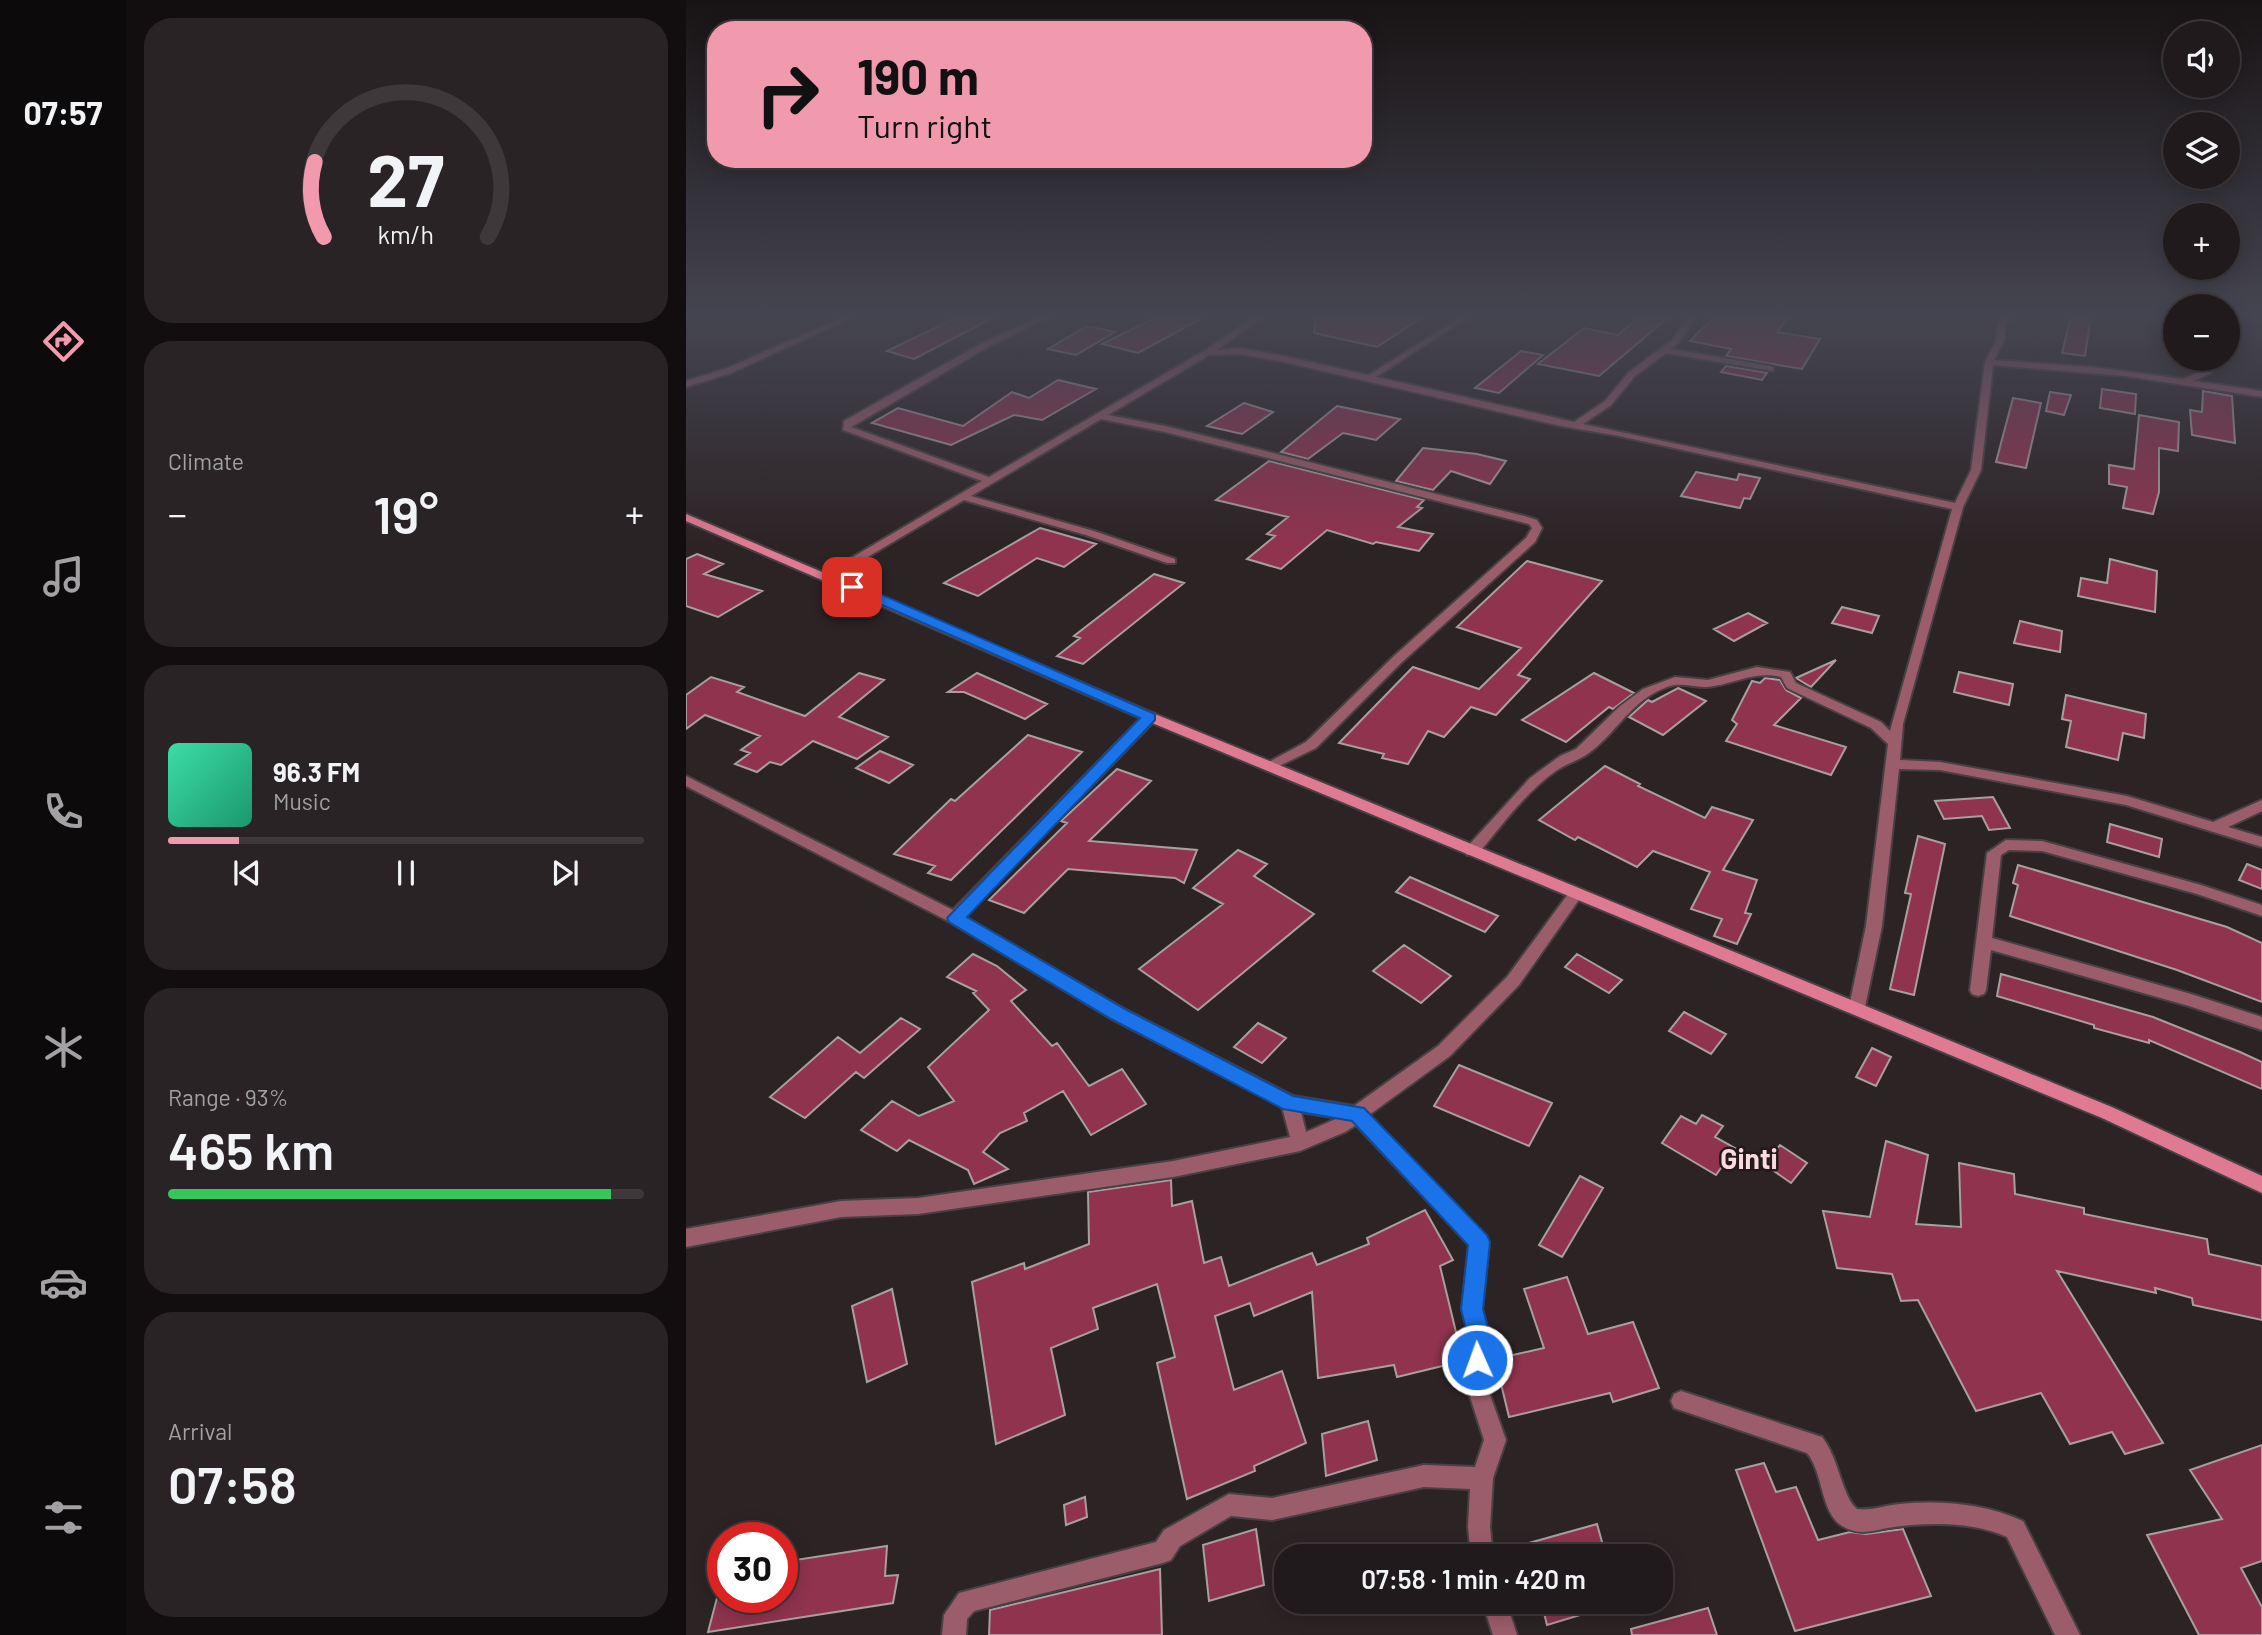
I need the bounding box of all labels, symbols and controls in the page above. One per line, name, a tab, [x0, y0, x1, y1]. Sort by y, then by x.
map controls	[2163, 21, 2240, 371]
button: sound	[2163, 21, 2240, 98]
text: 190 m	[857, 46, 979, 105]
icon: right	[742, 49, 833, 140]
text: 07:57	[24, 93, 102, 131]
text: Turn right	[857, 106, 992, 144]
button: layers	[2163, 112, 2240, 189]
text: 27	[368, 134, 444, 222]
button: +	[2163, 203, 2240, 280]
text: km/h	[378, 219, 434, 249]
button: −	[2163, 294, 2240, 371]
icon: directions	[39, 317, 88, 366]
text: Climate	[168, 447, 244, 475]
text: 19°	[373, 482, 439, 544]
text: −	[168, 490, 187, 536]
text: +	[625, 490, 644, 536]
icon: music	[39, 552, 88, 601]
pin	[822, 557, 882, 617]
icon: arrive	[833, 568, 871, 606]
text: 96.3 FM	[273, 756, 360, 787]
icon: phone	[39, 787, 88, 836]
text: Music	[273, 787, 331, 815]
icon: previous	[228, 854, 266, 892]
icon: pause	[387, 854, 425, 892]
icon: next	[546, 854, 584, 892]
icon: climate	[39, 1023, 88, 1072]
text: Range · 93%	[168, 1083, 288, 1111]
text: 465 km	[168, 1118, 334, 1180]
district label: Ginti	[1720, 1141, 1778, 1175]
icon: car	[39, 1258, 88, 1307]
position arrow	[1440, 1323, 1514, 1397]
text: Arrival	[168, 1417, 232, 1445]
text: 07:58	[168, 1452, 297, 1514]
icon: filters	[39, 1493, 88, 1542]
speed limit sign: 30	[707, 1522, 798, 1613]
text: 07:58 · 1 min · 420 m	[1361, 1563, 1586, 1594]

